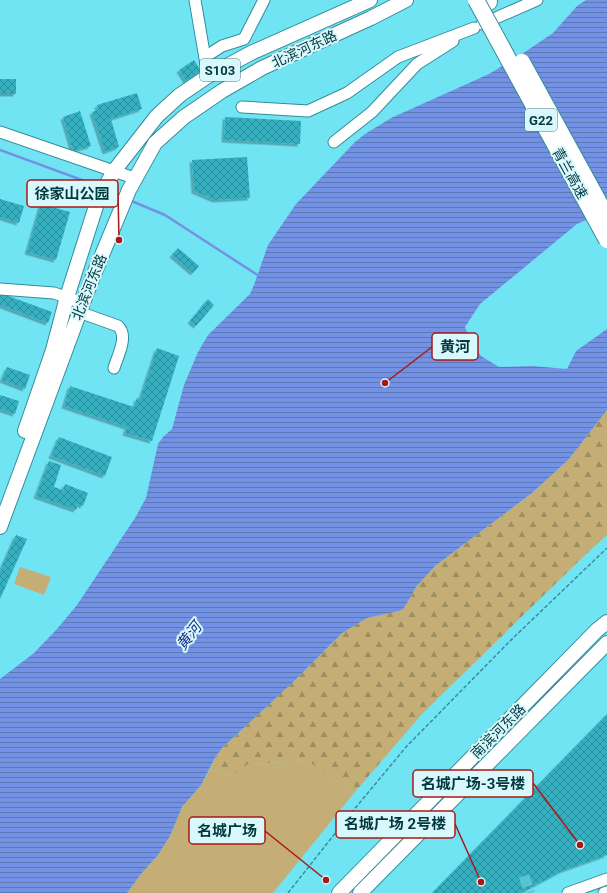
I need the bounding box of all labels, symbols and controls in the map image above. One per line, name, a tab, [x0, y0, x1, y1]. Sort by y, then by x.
street label: 北滨河东路	[269, 27, 339, 71]
road number: S103	[200, 59, 240, 81]
road number: G22	[525, 109, 557, 131]
street label: 青兰高速	[549, 145, 591, 201]
callout: 徐家山公园	[27, 180, 118, 207]
text: 徐家山公园	[34, 185, 110, 203]
street label: 北滨河东路	[68, 252, 110, 322]
callout: 黄河	[432, 333, 478, 360]
text: 黄河	[440, 338, 470, 356]
water label: 黄河	[173, 616, 207, 653]
street label: 南滨河东路	[468, 701, 528, 761]
callout: 名城广场-3号楼	[413, 770, 533, 797]
text: 名城广场-3号楼	[421, 775, 525, 793]
callout: 名城广场 2号楼	[336, 811, 455, 838]
text: 名城广场 2号楼	[344, 815, 446, 833]
callout: 名城广场	[189, 817, 265, 844]
text: 名城广场	[197, 822, 257, 840]

